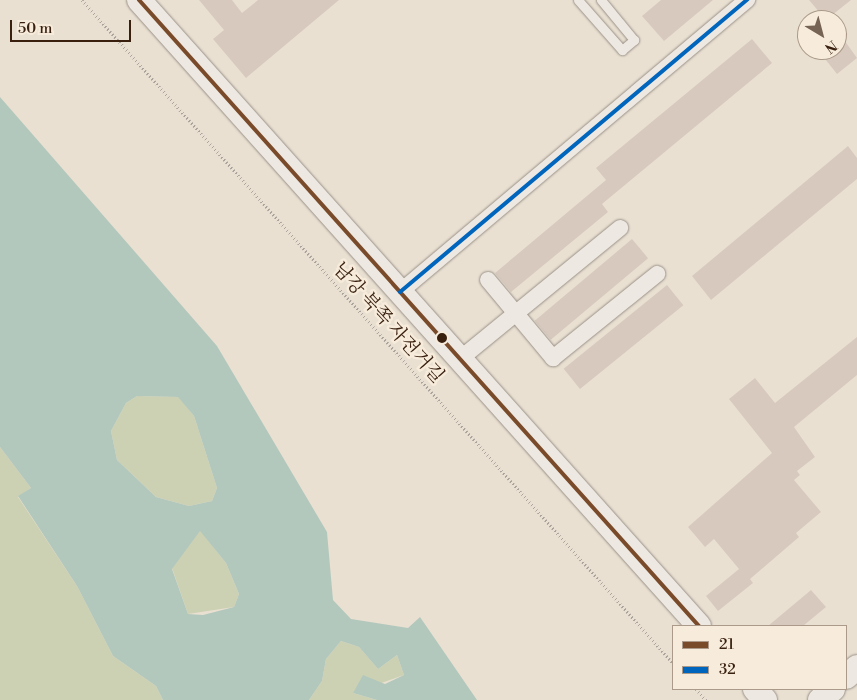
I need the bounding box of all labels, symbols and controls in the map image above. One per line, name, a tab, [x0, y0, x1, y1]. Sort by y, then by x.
scale bar	[12, 10, 134, 42]
north arrow	[797, 10, 847, 60]
text: 50 m	[18, 19, 52, 38]
text: N	[821, 36, 840, 57]
street label: 남강 북쪽 자전거길	[328, 258, 448, 388]
unlabelled marker	[437, 333, 447, 343]
legend	[672, 625, 847, 690]
text: 21	[719, 635, 734, 654]
text: 32	[719, 660, 736, 679]

